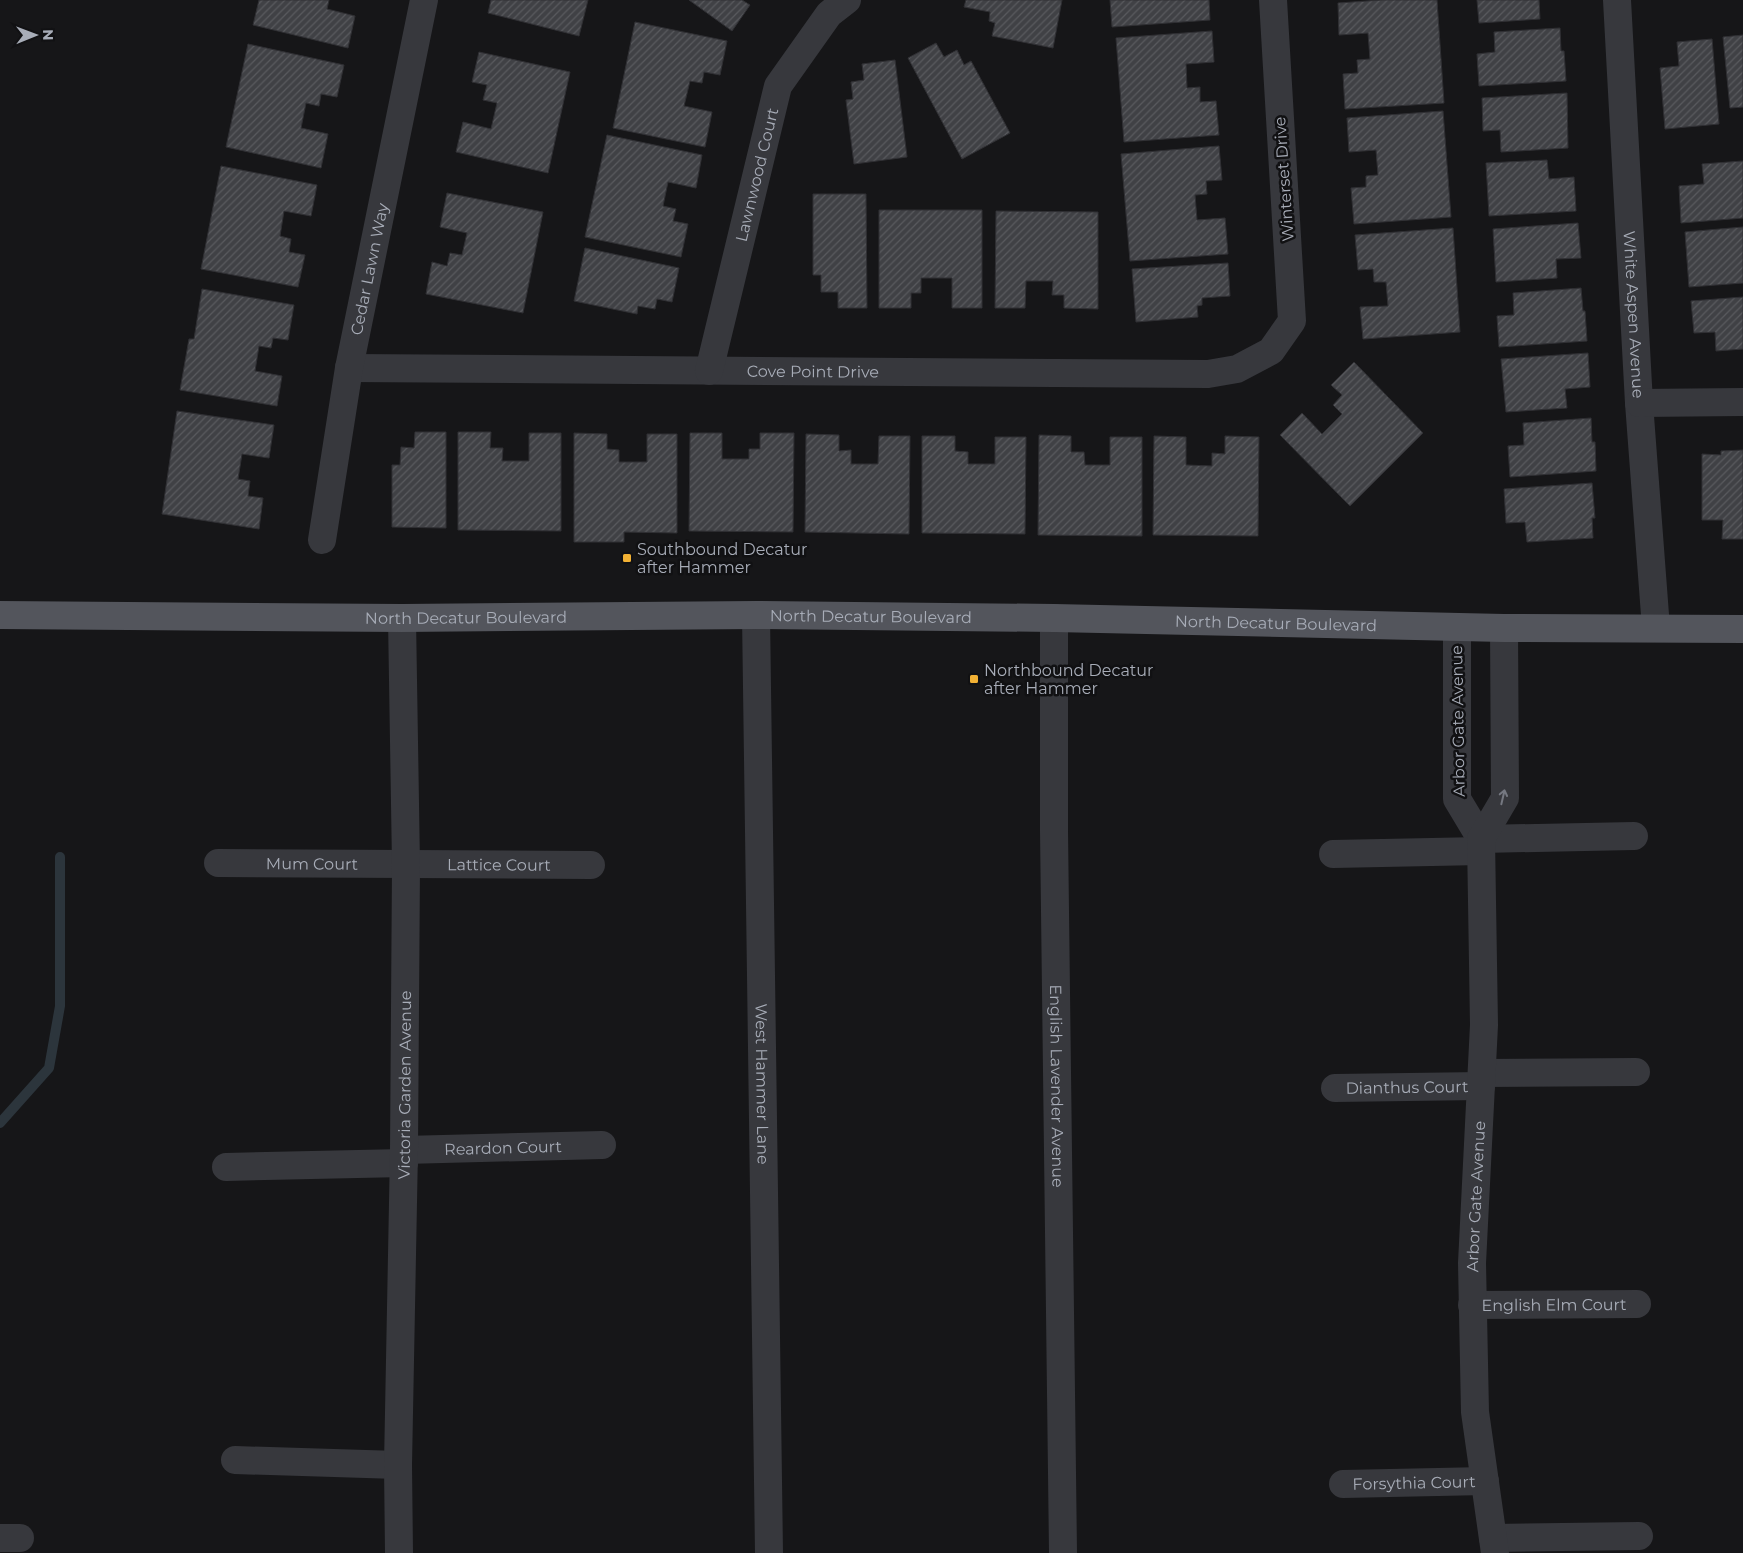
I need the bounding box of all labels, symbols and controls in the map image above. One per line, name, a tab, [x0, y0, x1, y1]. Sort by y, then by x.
north arrow	[10, 10, 60, 60]
text: N	[39, 29, 57, 41]
street label: Lawnwood Court	[731, 105, 782, 244]
street label: Winterset Drive	[1270, 116, 1298, 242]
street label: Cedar Lawn Way	[346, 201, 392, 337]
street label: White Aspen Avenue	[1620, 230, 1648, 399]
street label: Cove Point Drive	[747, 361, 879, 381]
place label: Southbound Decatur after Hammer	[637, 540, 807, 577]
marker: Southbound Decatur after Hammer	[621, 552, 633, 564]
street label: North Decatur Boulevard	[770, 606, 972, 627]
street label: North Decatur Boulevard	[365, 607, 567, 628]
street label: North Decatur Boulevard	[1175, 611, 1377, 635]
street label: Arbor Gate Avenue	[1447, 645, 1469, 797]
place label: Northbound Decatur after Hammer	[984, 661, 1154, 698]
marker: Northbound Decatur after Hammer	[968, 673, 980, 685]
one-way arrow	[1499, 789, 1509, 805]
street label: Mum Court	[266, 854, 359, 873]
street label: Lattice Court	[447, 855, 551, 874]
street label: English Lavender Avenue	[1046, 984, 1068, 1188]
street label: Victoria Garden Avenue	[394, 991, 415, 1180]
street label: West Hammer Lane	[752, 1003, 773, 1165]
street label: Dianthus Court	[1345, 1077, 1469, 1097]
street label: Arbor Gate Avenue	[1462, 1120, 1489, 1272]
street label: Reardon Court	[444, 1137, 562, 1158]
street label: English Elm Court	[1481, 1295, 1627, 1314]
street label: Forsythia Court	[1352, 1472, 1476, 1493]

